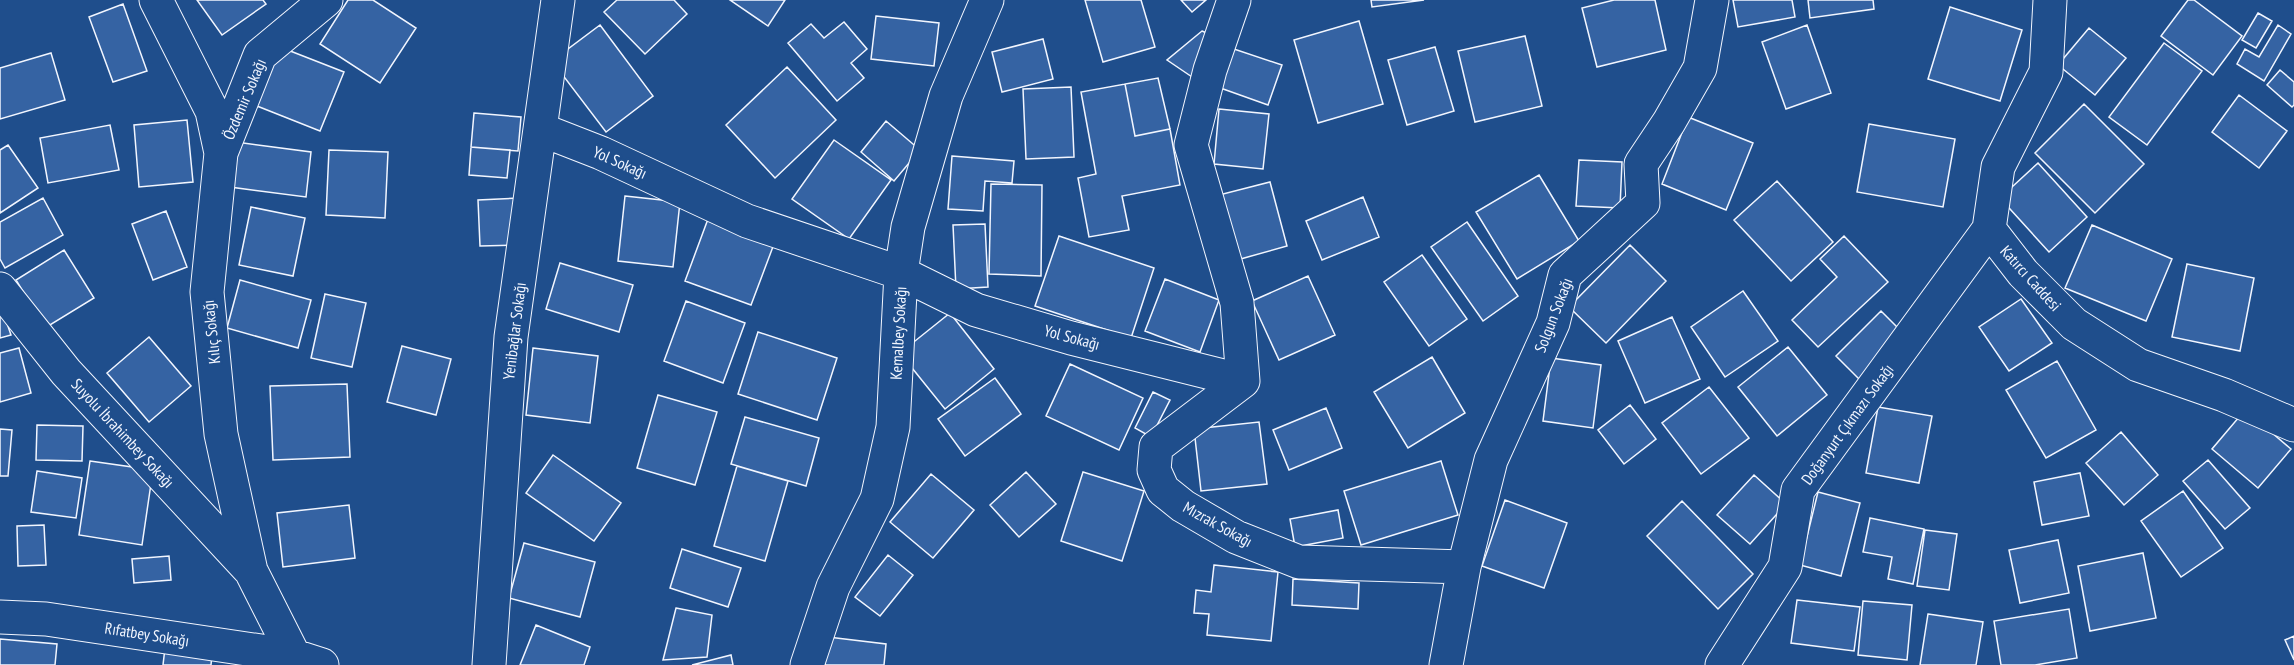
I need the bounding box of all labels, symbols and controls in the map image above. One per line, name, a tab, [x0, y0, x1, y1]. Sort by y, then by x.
street label: Özdemir Sokağı	[218, 55, 270, 143]
street label: Yol Sokağı	[590, 141, 650, 183]
street label: Katırcı Caddesi	[1996, 241, 2066, 315]
street label: Solgun Sokağı	[1530, 275, 1576, 355]
street label: Yenibağlar Sokağı	[498, 281, 530, 381]
street label: Kemalbey Sokağı	[886, 286, 910, 380]
street label: Kılıç Sokağı	[198, 299, 224, 365]
street label: Yol Sokağı	[1042, 320, 1102, 354]
street label: Doğanyurt Çıkmazı Sokağı	[1796, 360, 1898, 488]
street label: Suyolu İbrahimbey Sokağı	[67, 374, 179, 492]
street label: Mızrak Sokağı	[1180, 497, 1256, 551]
street label: Rıfatbey Sokağı	[103, 617, 191, 651]

